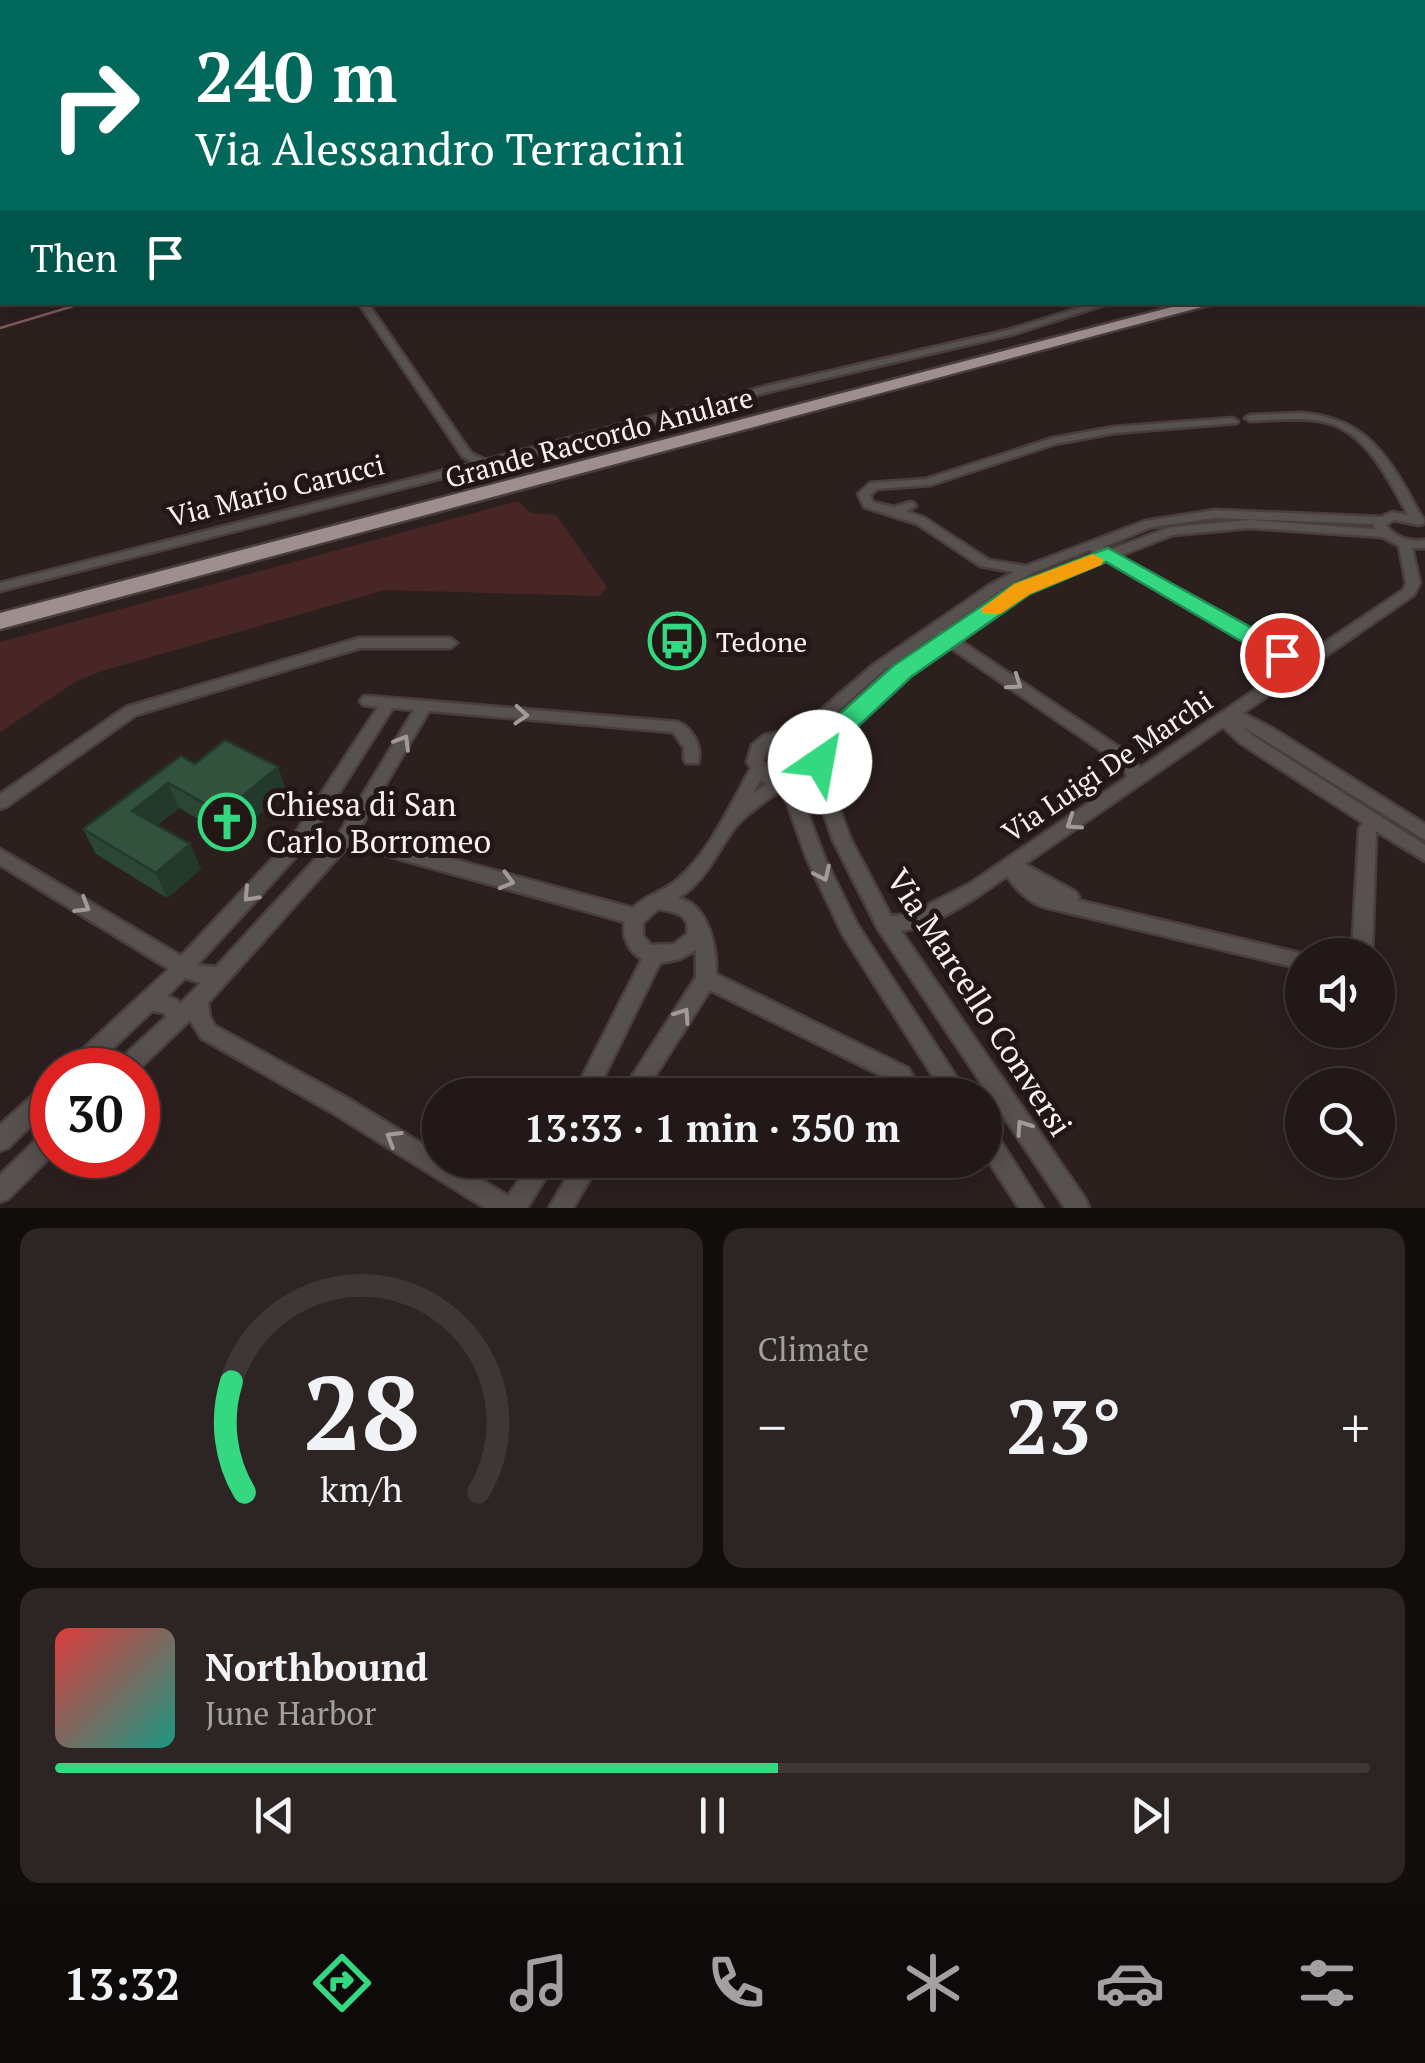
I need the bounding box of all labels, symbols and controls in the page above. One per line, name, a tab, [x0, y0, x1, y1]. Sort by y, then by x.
text: 240 m	[195, 29, 397, 122]
icon: right	[30, 40, 160, 170]
text: Via Alessandro Terracini	[195, 118, 685, 178]
icon: arrive	[138, 230, 193, 285]
text: Then	[30, 233, 118, 283]
street label: Grande Raccordo Anulare	[441, 378, 757, 496]
street label: Via Mario Carucci	[164, 445, 388, 535]
bus stop icon: Tedone	[647, 611, 707, 671]
pin	[1240, 613, 1325, 698]
place label: Tedone	[716, 623, 807, 660]
icon: arrive	[1255, 628, 1310, 683]
one-way arrow	[1003, 671, 1022, 689]
street label: Via Luigi De Marchi	[995, 682, 1219, 850]
one-way arrow	[513, 704, 529, 725]
position arrow	[768, 710, 872, 814]
one-way arrow	[391, 735, 410, 753]
place label: Chiesa di San Carlo Borromeo	[266, 783, 491, 862]
church icon: Chiesa di San Carlo Borromeo	[197, 792, 257, 852]
one-way arrow	[1066, 811, 1085, 829]
street label: Via Marcello Conversi	[878, 860, 1082, 1144]
one-way arrow	[811, 864, 831, 882]
one-way arrow	[499, 869, 516, 890]
one-way arrow	[244, 883, 262, 902]
one-way arrow	[72, 894, 90, 913]
map controls	[1285, 938, 1395, 1178]
button: sound	[1285, 938, 1395, 1048]
one-way arrow	[671, 1008, 690, 1026]
speed limit sign: 30	[30, 1048, 160, 1178]
button: search	[1285, 1068, 1395, 1178]
text: 13:33 · 1 min · 350 m	[524, 1103, 900, 1153]
one-way arrow	[1016, 1120, 1035, 1138]
one-way arrow	[386, 1132, 404, 1151]
text: Climate	[758, 1328, 869, 1370]
text: 28	[302, 1342, 420, 1480]
text: 23°	[1006, 1376, 1122, 1475]
text: −	[758, 1390, 787, 1463]
text: +	[1341, 1390, 1370, 1463]
text: km/h	[320, 1465, 403, 1512]
text: Northbound	[205, 1642, 428, 1692]
text: June Harbor	[205, 1692, 376, 1734]
icon: previous	[247, 1788, 302, 1843]
icon: pause	[685, 1788, 740, 1843]
icon: next	[1123, 1788, 1178, 1843]
icon: directions	[307, 1948, 377, 2018]
icon: music	[504, 1948, 574, 2018]
icon: phone	[701, 1948, 771, 2018]
icon: climate	[898, 1948, 968, 2018]
icon: car	[1095, 1948, 1165, 2018]
icon: filters	[1292, 1948, 1362, 2018]
text: 13:32	[63, 1953, 181, 2013]

